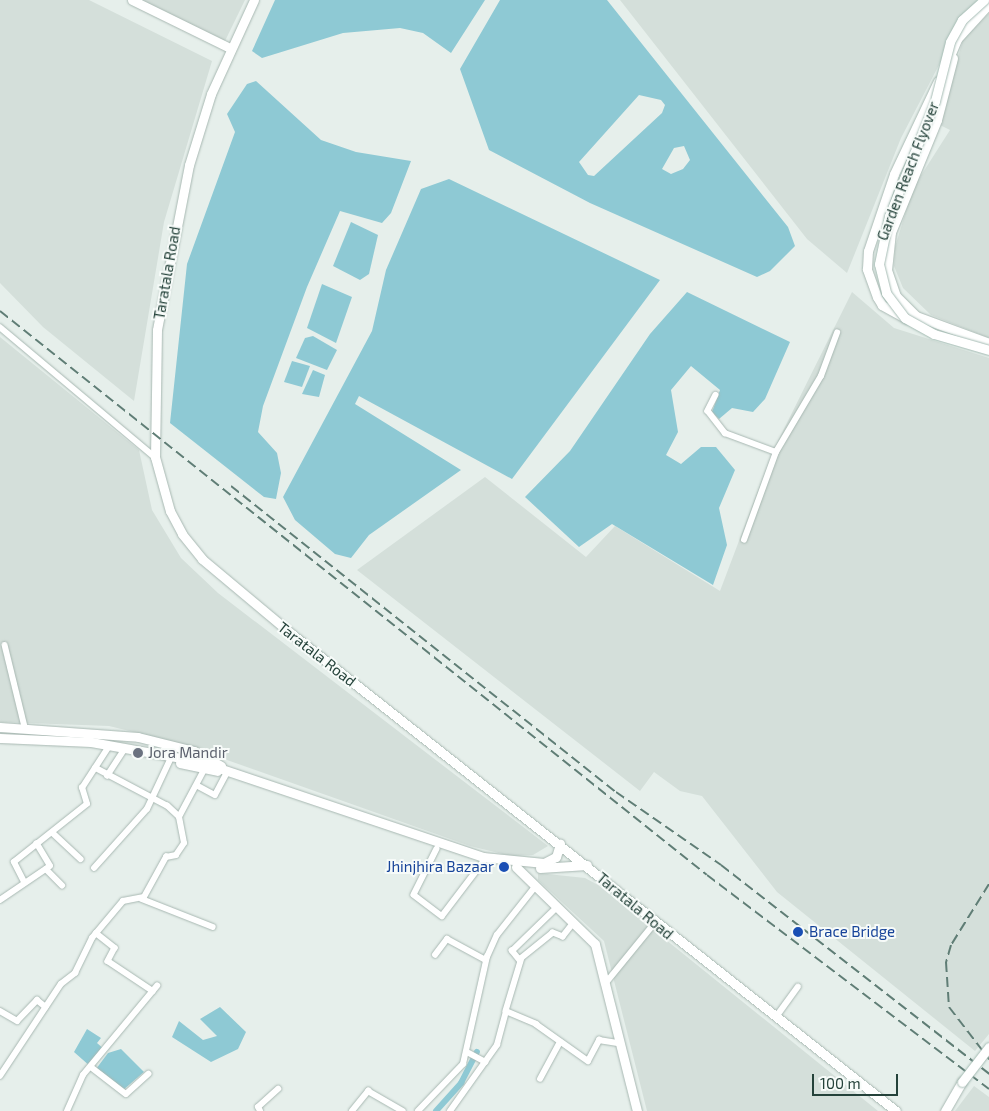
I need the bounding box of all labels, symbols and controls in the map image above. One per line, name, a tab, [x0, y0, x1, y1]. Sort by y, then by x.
street label: Garden Reach Flyover	[873, 99, 943, 243]
street label: Taratala Road	[150, 225, 184, 321]
street label: Taratala Road	[274, 618, 360, 690]
place label: Jora Mandir	[148, 744, 228, 762]
marker: Jora Mandir	[132, 747, 144, 759]
place label: Jhinjhira Bazaar	[386, 858, 494, 876]
marker: Jhinjhira Bazaar	[498, 861, 510, 873]
street label: Taratala Road	[593, 869, 677, 943]
place label: Brace Bridge	[809, 923, 895, 941]
marker: Brace Bridge	[791, 925, 805, 939]
scale bar	[814, 1064, 900, 1096]
text: 100 m	[820, 1074, 861, 1092]

